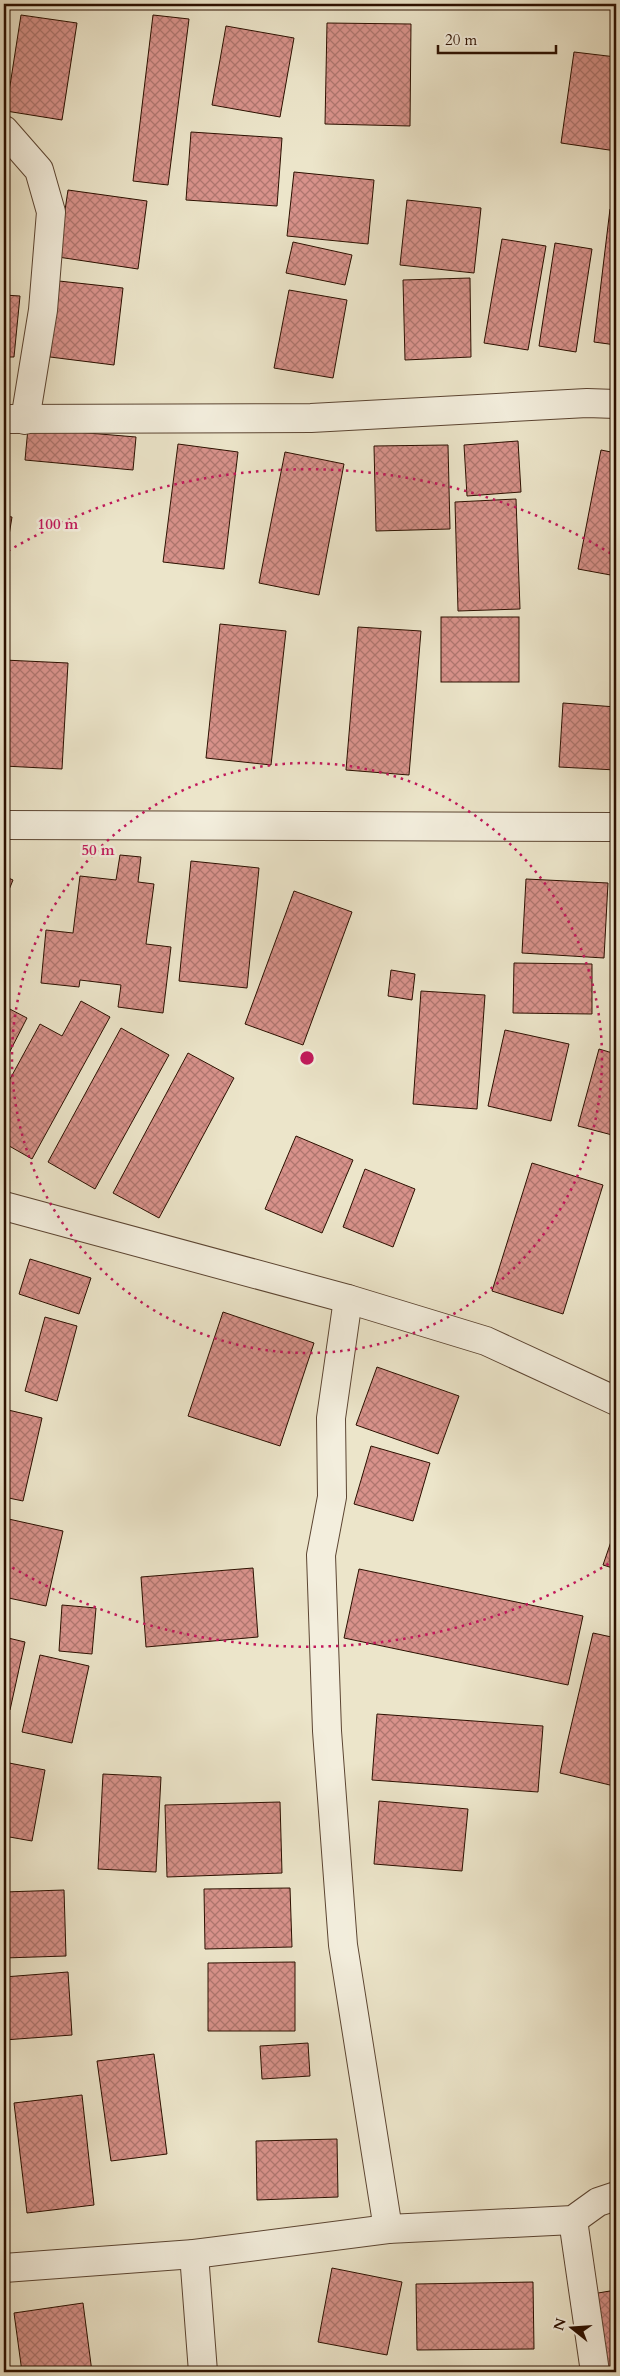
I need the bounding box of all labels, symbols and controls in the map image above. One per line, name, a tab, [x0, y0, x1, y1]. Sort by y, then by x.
scale bar	[438, 22, 555, 54]
text: 20 m	[445, 30, 477, 50]
text: 100 m	[38, 514, 79, 534]
text: 50 m	[81, 840, 115, 860]
centre of rings	[298, 1049, 316, 1067]
north arrow	[548, 2304, 598, 2354]
text: N	[549, 2316, 571, 2333]

